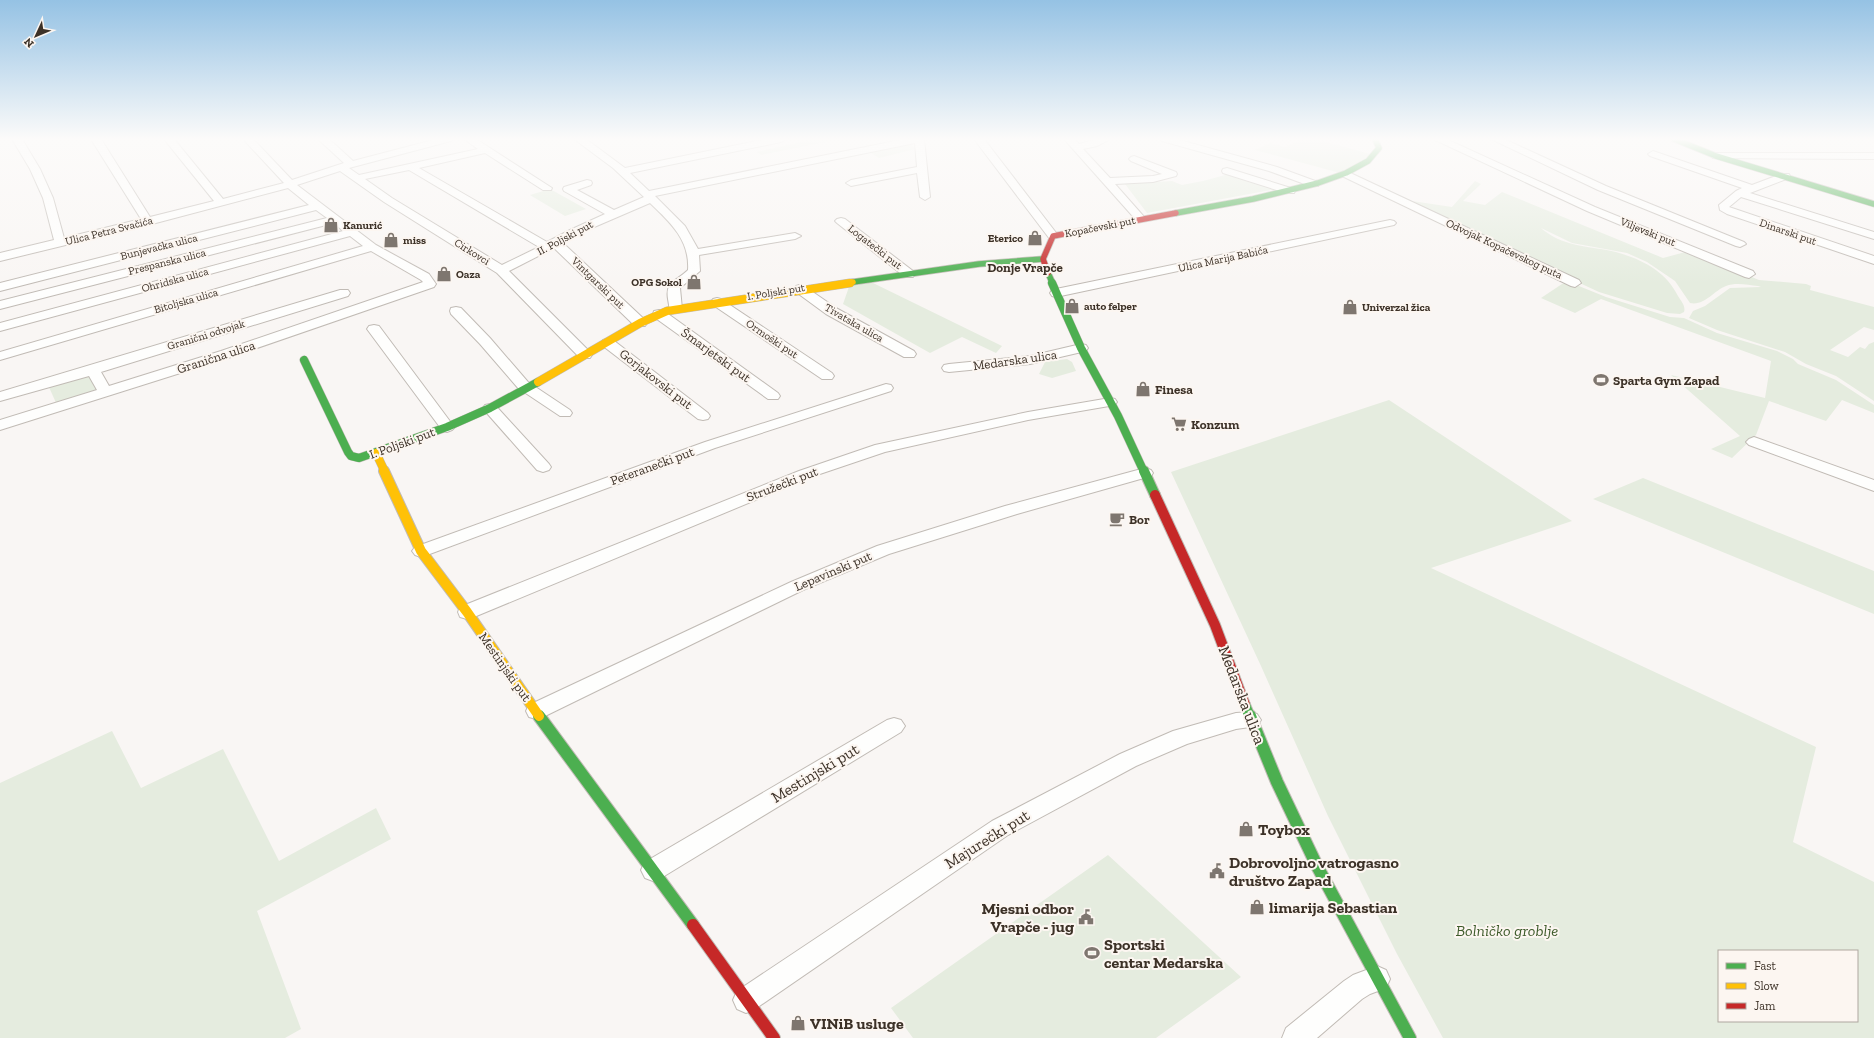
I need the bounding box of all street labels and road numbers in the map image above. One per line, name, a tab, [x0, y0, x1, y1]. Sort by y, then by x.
street label: Ulica Petra Svačića	[64, 214, 155, 248]
street label: Kopačevski put	[1064, 214, 1137, 240]
street label: Viljevski put	[1617, 215, 1678, 249]
street label: Odvojak Kopačevskog puta	[1444, 216, 1565, 282]
street label: Dinarski put	[1758, 216, 1819, 248]
street label: II. Poljski put	[535, 217, 596, 258]
street label: Logatečki put	[845, 222, 905, 273]
street label: Bunjevačka ulica	[119, 231, 200, 263]
street label: Cirkovci	[452, 236, 492, 268]
street label: Ulica Marija Babića	[1177, 243, 1270, 275]
street label: Prespanska ulica	[127, 246, 208, 278]
street label: Vintgarski put	[568, 254, 628, 312]
street label: Ohridska ulica	[140, 265, 211, 295]
street label: I. Poljski put	[746, 281, 807, 303]
street label: Bitoljska ulica	[152, 285, 220, 316]
street label: Tivatska ulica	[822, 301, 886, 345]
street label: Granični odvojak	[166, 317, 247, 353]
street label: Ormoški put	[743, 317, 801, 362]
street label: Šmarjetski put	[678, 325, 754, 386]
street label: Granična ulica	[175, 337, 258, 377]
street label: Gorjakovski put	[616, 346, 696, 413]
street label: Medarska ulica	[972, 347, 1059, 373]
street label: I. Poljski put	[367, 424, 437, 463]
street label: Peteranečki put	[608, 444, 696, 488]
street label: Stružečki put	[744, 463, 820, 504]
street label: Lepavinski put	[792, 548, 874, 594]
street label: Mestinjski put	[475, 630, 534, 705]
street label: Medarska ulica	[1214, 643, 1270, 747]
street label: Mestinjski put	[768, 739, 862, 807]
street label: Majurečki put	[941, 805, 1033, 873]

